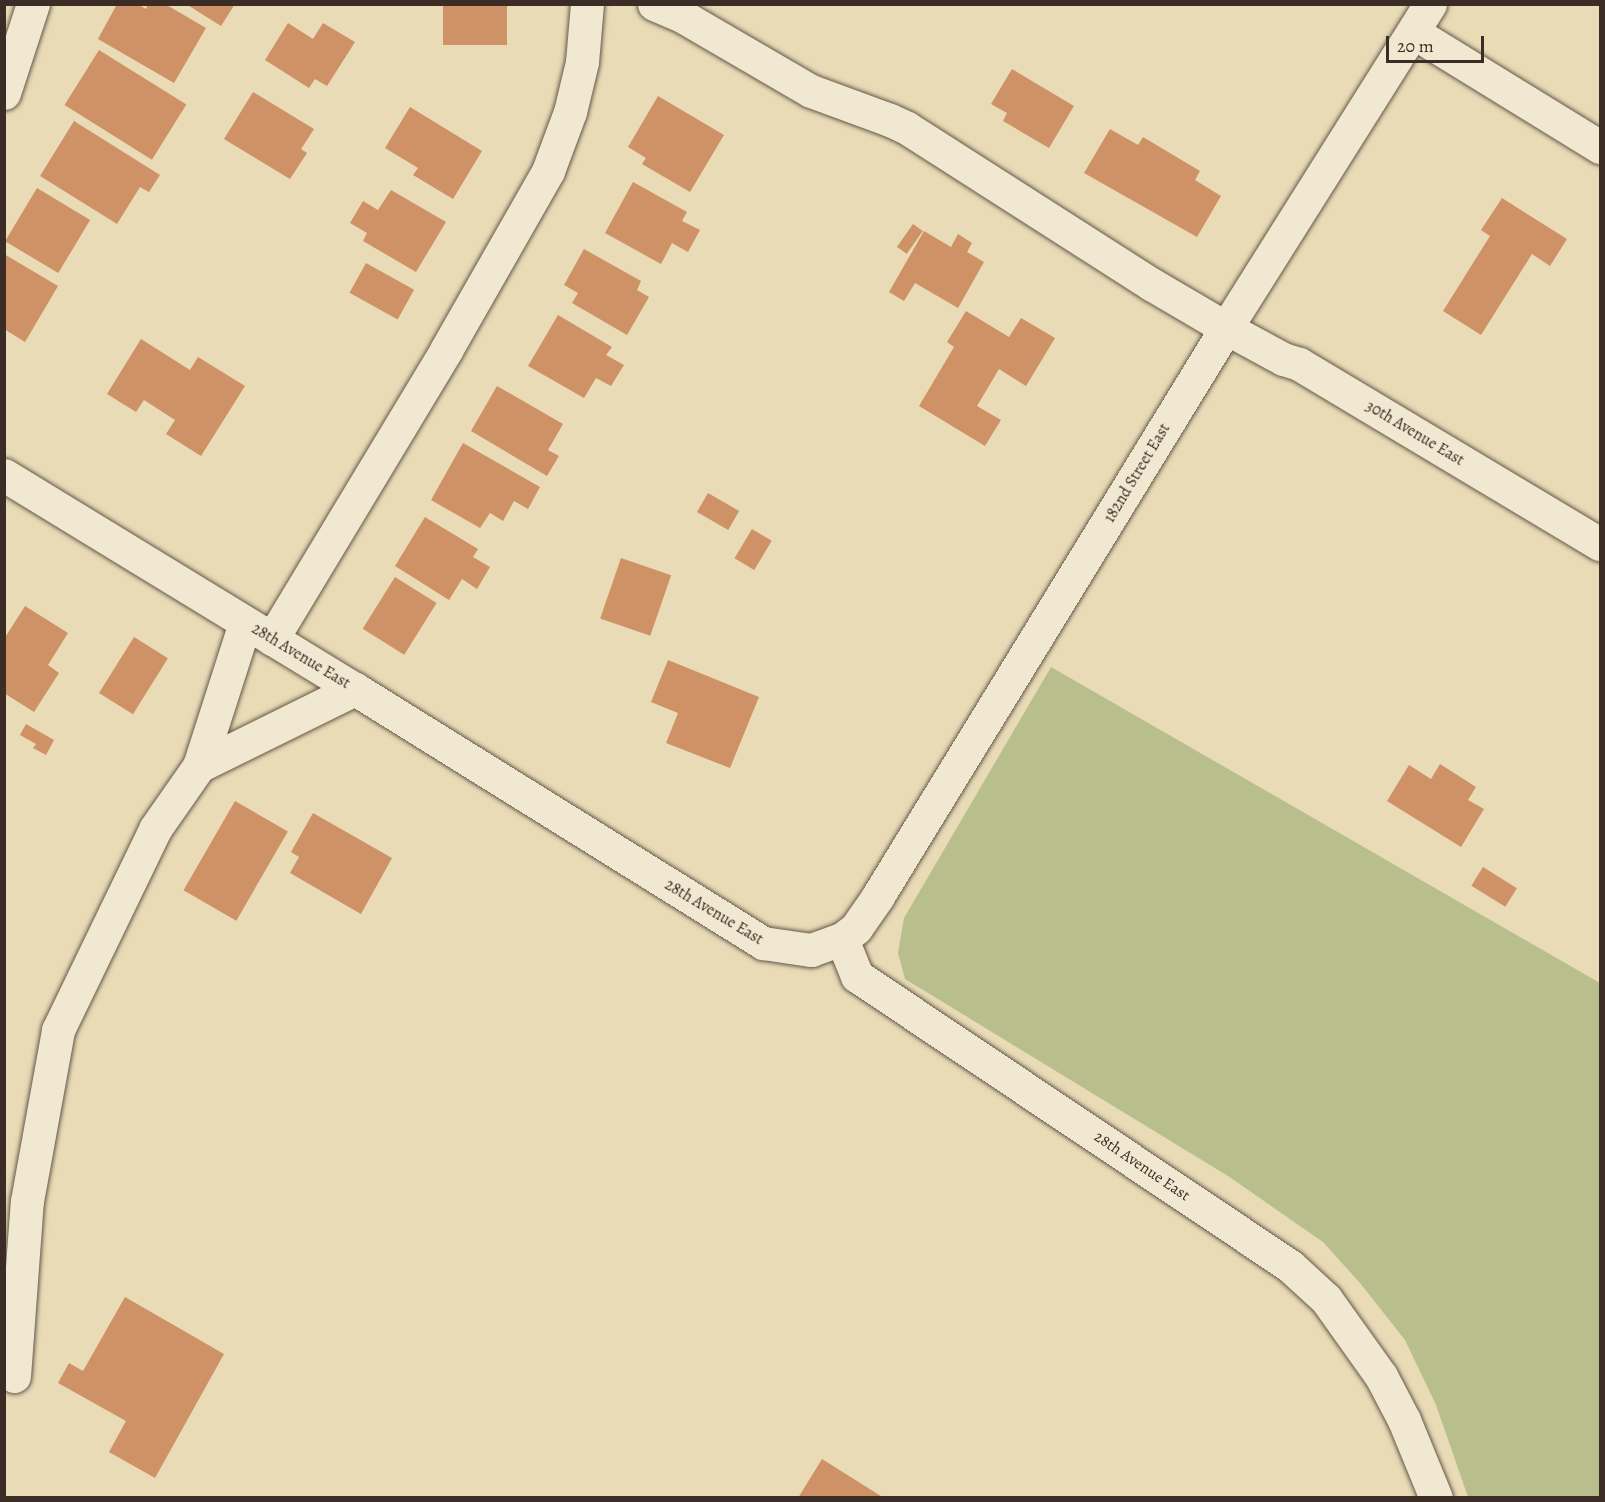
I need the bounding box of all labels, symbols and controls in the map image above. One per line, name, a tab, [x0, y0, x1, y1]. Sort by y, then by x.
scale bar	[1389, 24, 1486, 62]
text: 20 m	[1397, 34, 1434, 58]
street label: 30th Avenue East	[1362, 396, 1468, 470]
street label: 182nd Street East	[1100, 420, 1174, 526]
street label: 28th Avenue East	[248, 619, 354, 693]
street label: 28th Avenue East	[661, 875, 767, 949]
street label: 28th Avenue East	[1090, 1127, 1194, 1205]

